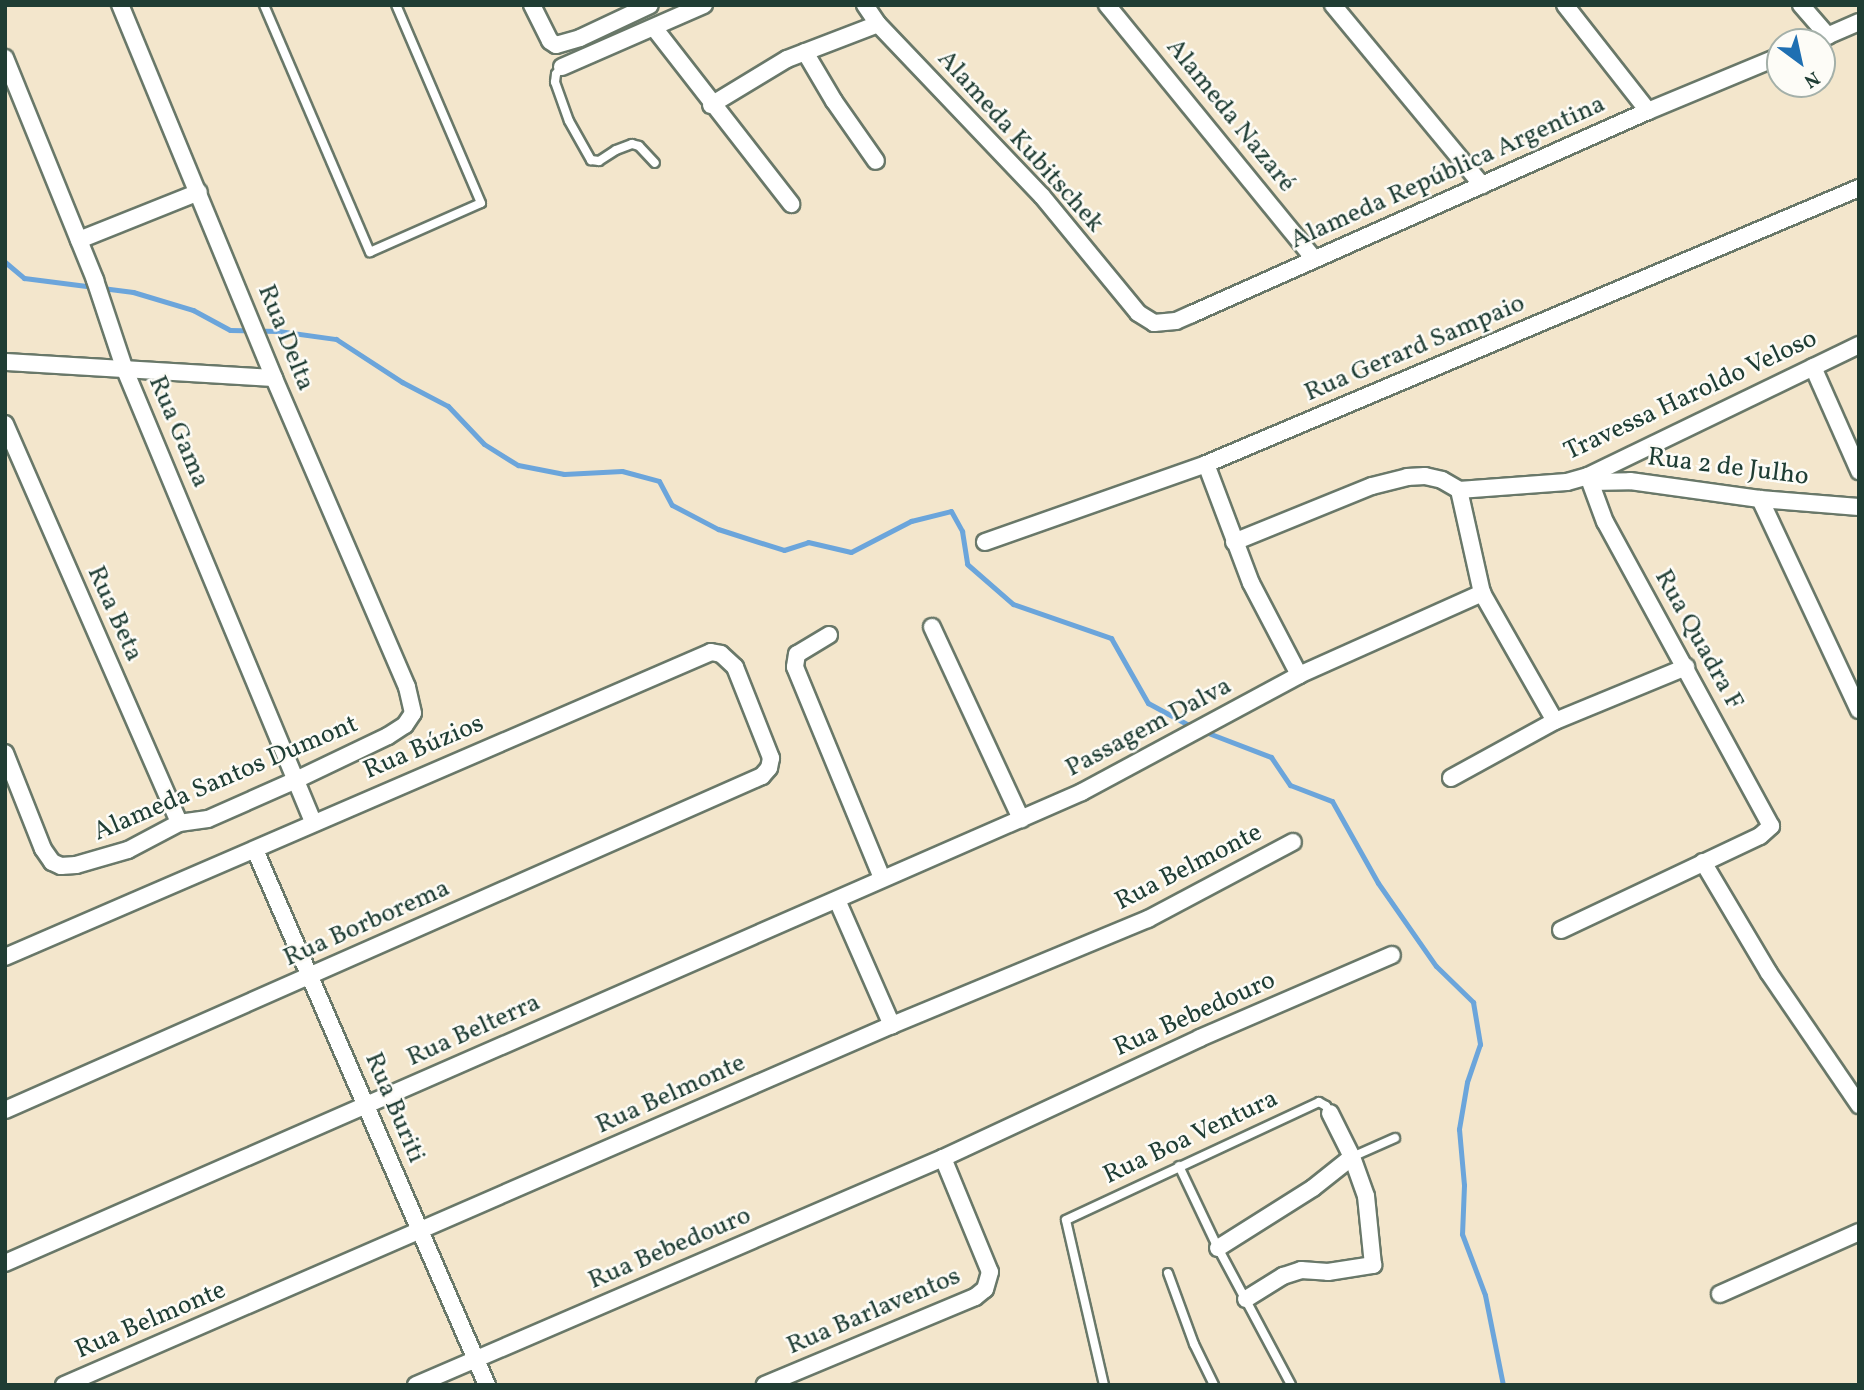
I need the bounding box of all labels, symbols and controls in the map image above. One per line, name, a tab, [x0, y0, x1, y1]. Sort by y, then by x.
north arrow	[1766, 28, 1836, 98]
street label: Alameda Nazaré	[1159, 33, 1301, 199]
street label: Alameda Kubitschek	[930, 44, 1110, 240]
text: N	[1798, 64, 1824, 94]
street label: Alameda República Argentina	[1286, 89, 1610, 257]
street label: Rua Delta	[250, 280, 320, 396]
street label: Rua Gerard Sampaio	[1300, 288, 1530, 410]
street label: Travessa Haroldo Veloso	[1559, 324, 1823, 468]
street label: Rua Gama	[140, 371, 216, 493]
street label: Rua 2 de Julho	[1646, 443, 1810, 493]
street label: Rua Beta	[79, 561, 149, 667]
street label: Rua Quadra F	[1647, 564, 1749, 716]
street label: Passagem Dalva	[1061, 671, 1237, 785]
street label: Alameda Santos Dumont	[89, 709, 363, 849]
street label: Rua Búzios	[359, 709, 489, 787]
street label: Rua Belmonte	[1110, 818, 1268, 918]
street label: Rua Borborema	[279, 873, 455, 975]
street label: Rua Bebedouro	[1109, 965, 1281, 1065]
street label: Rua Belterra	[402, 988, 546, 1074]
street label: Rua Buriti	[357, 1048, 431, 1168]
street label: Rua Belmonte	[591, 1048, 751, 1142]
street label: Rua Boa Ventura	[1098, 1084, 1284, 1192]
street label: Rua Bebedouro	[584, 1201, 756, 1297]
street label: Rua Barlaventos	[782, 1261, 966, 1363]
street label: Rua Belmonte	[71, 1275, 231, 1367]

